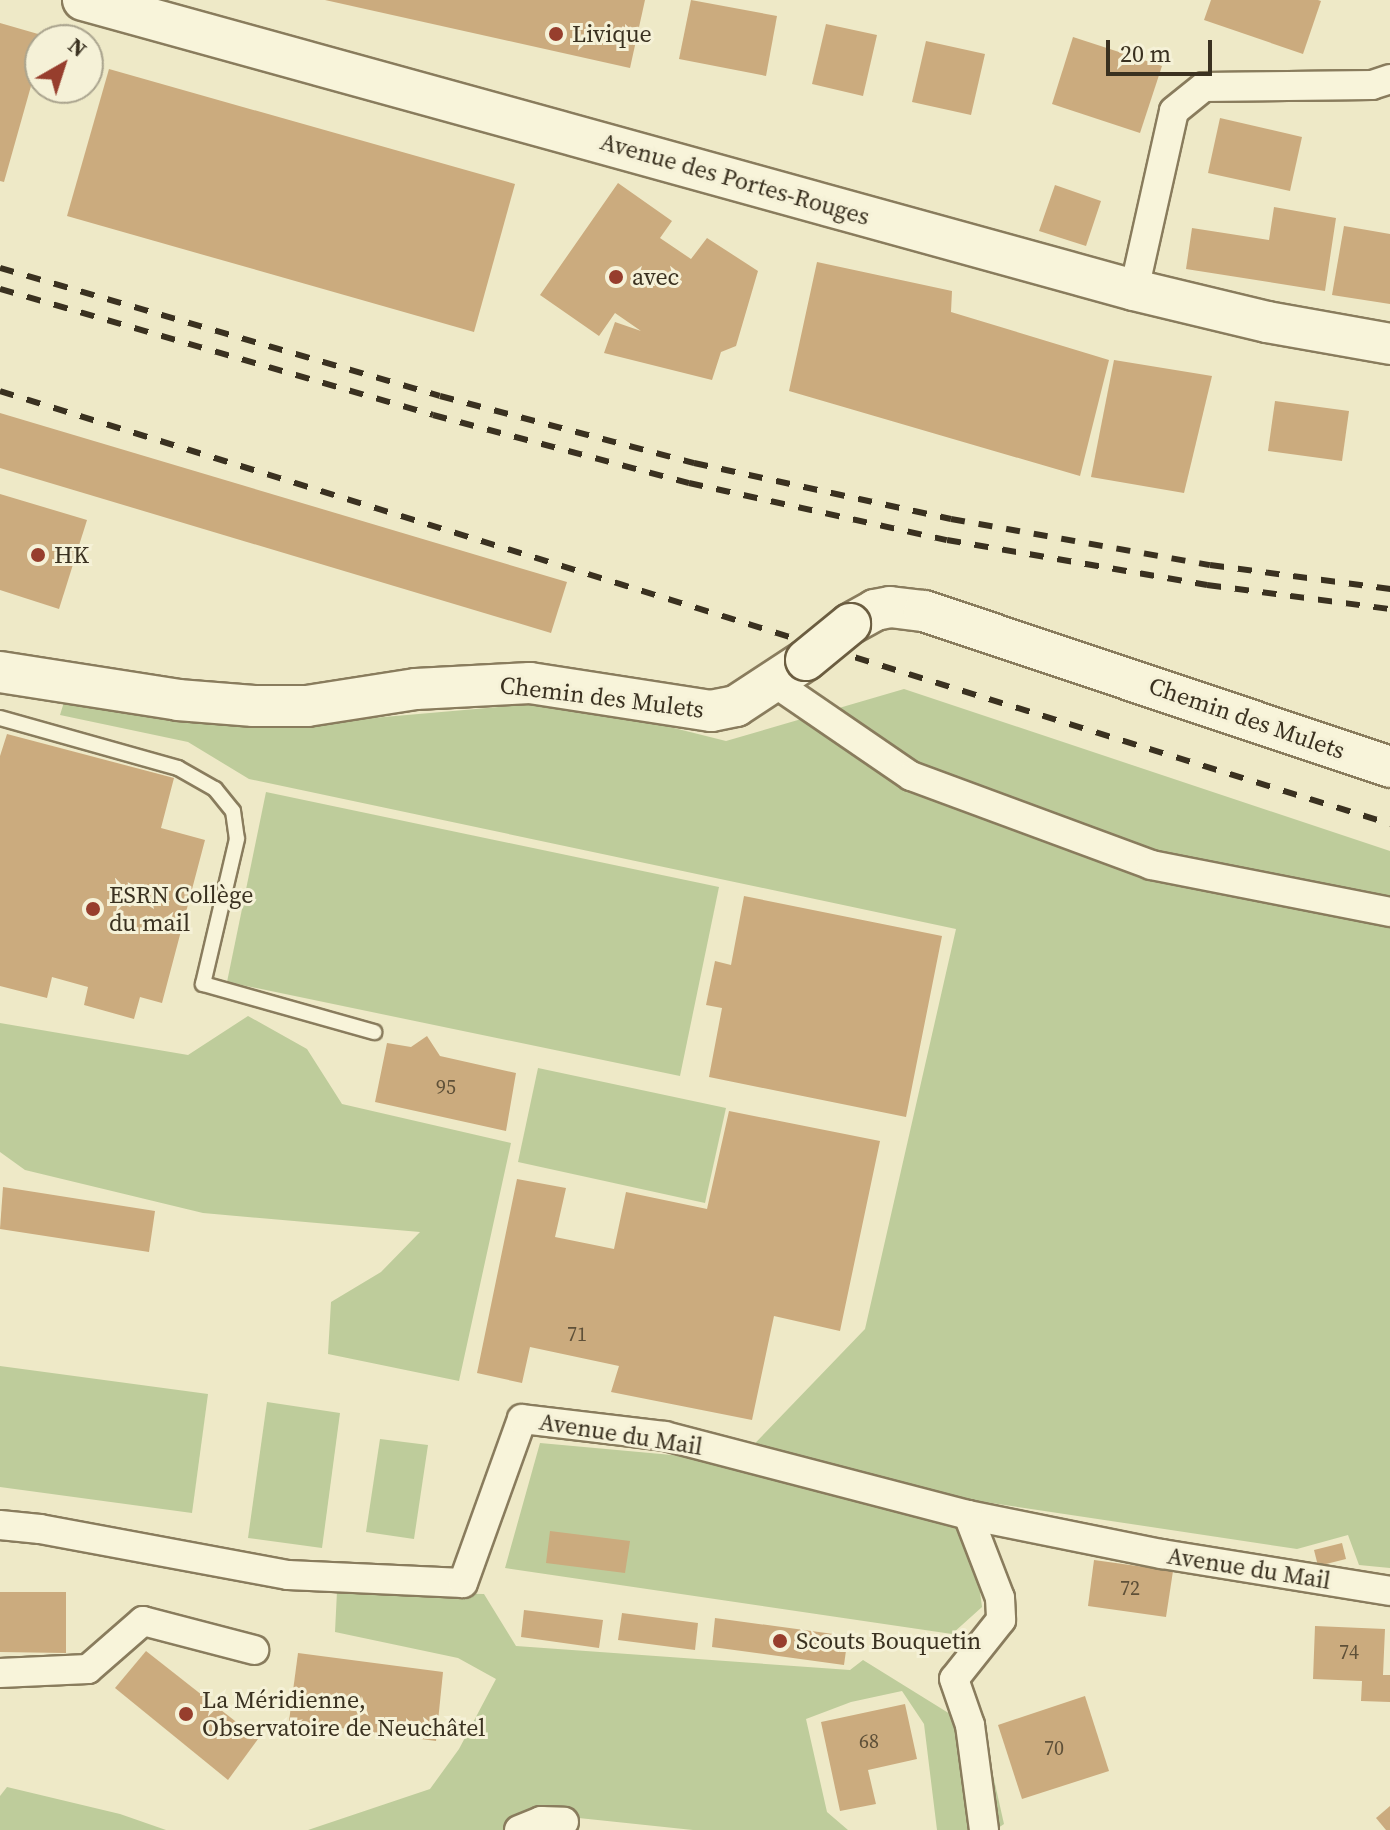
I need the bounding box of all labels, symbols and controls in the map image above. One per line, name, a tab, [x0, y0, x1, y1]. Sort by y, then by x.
place label: Livique	[572, 20, 652, 48]
north arrow	[24, 24, 104, 104]
scale bar	[1110, 24, 1216, 74]
marker: Livique	[547, 25, 565, 43]
text: N	[62, 30, 94, 64]
text: 20 m	[1120, 37, 1171, 70]
street label: Avenue des Portes-Rouges	[597, 127, 873, 231]
place label: avec	[632, 263, 679, 291]
marker: avec	[607, 268, 625, 286]
place label: HK	[54, 541, 89, 569]
marker: HK	[29, 546, 47, 564]
street label: Chemin des Mulets	[498, 670, 706, 724]
street label: Chemin des Mulets	[1145, 671, 1349, 765]
place label: ESRN Collège du mail	[109, 881, 253, 937]
marker: ESRN Collège du mail	[84, 900, 102, 918]
house number: 95	[436, 1075, 456, 1099]
house number: 71	[567, 1322, 587, 1346]
street label: Avenue du Mail	[537, 1407, 705, 1461]
street label: Avenue du Mail	[1165, 1541, 1333, 1595]
house number: 72	[1120, 1576, 1140, 1600]
place label: Scouts Bouquetin	[796, 1627, 981, 1655]
marker: Scouts Bouquetin	[771, 1632, 789, 1650]
house number: 74	[1339, 1640, 1359, 1664]
place label: La Méridienne, Observatoire de Neuchâtel	[202, 1686, 486, 1742]
marker: La Méridienne, Observatoire de Neuchâtel	[177, 1705, 195, 1723]
house number: 68	[859, 1729, 879, 1753]
house number: 70	[1044, 1736, 1064, 1760]

